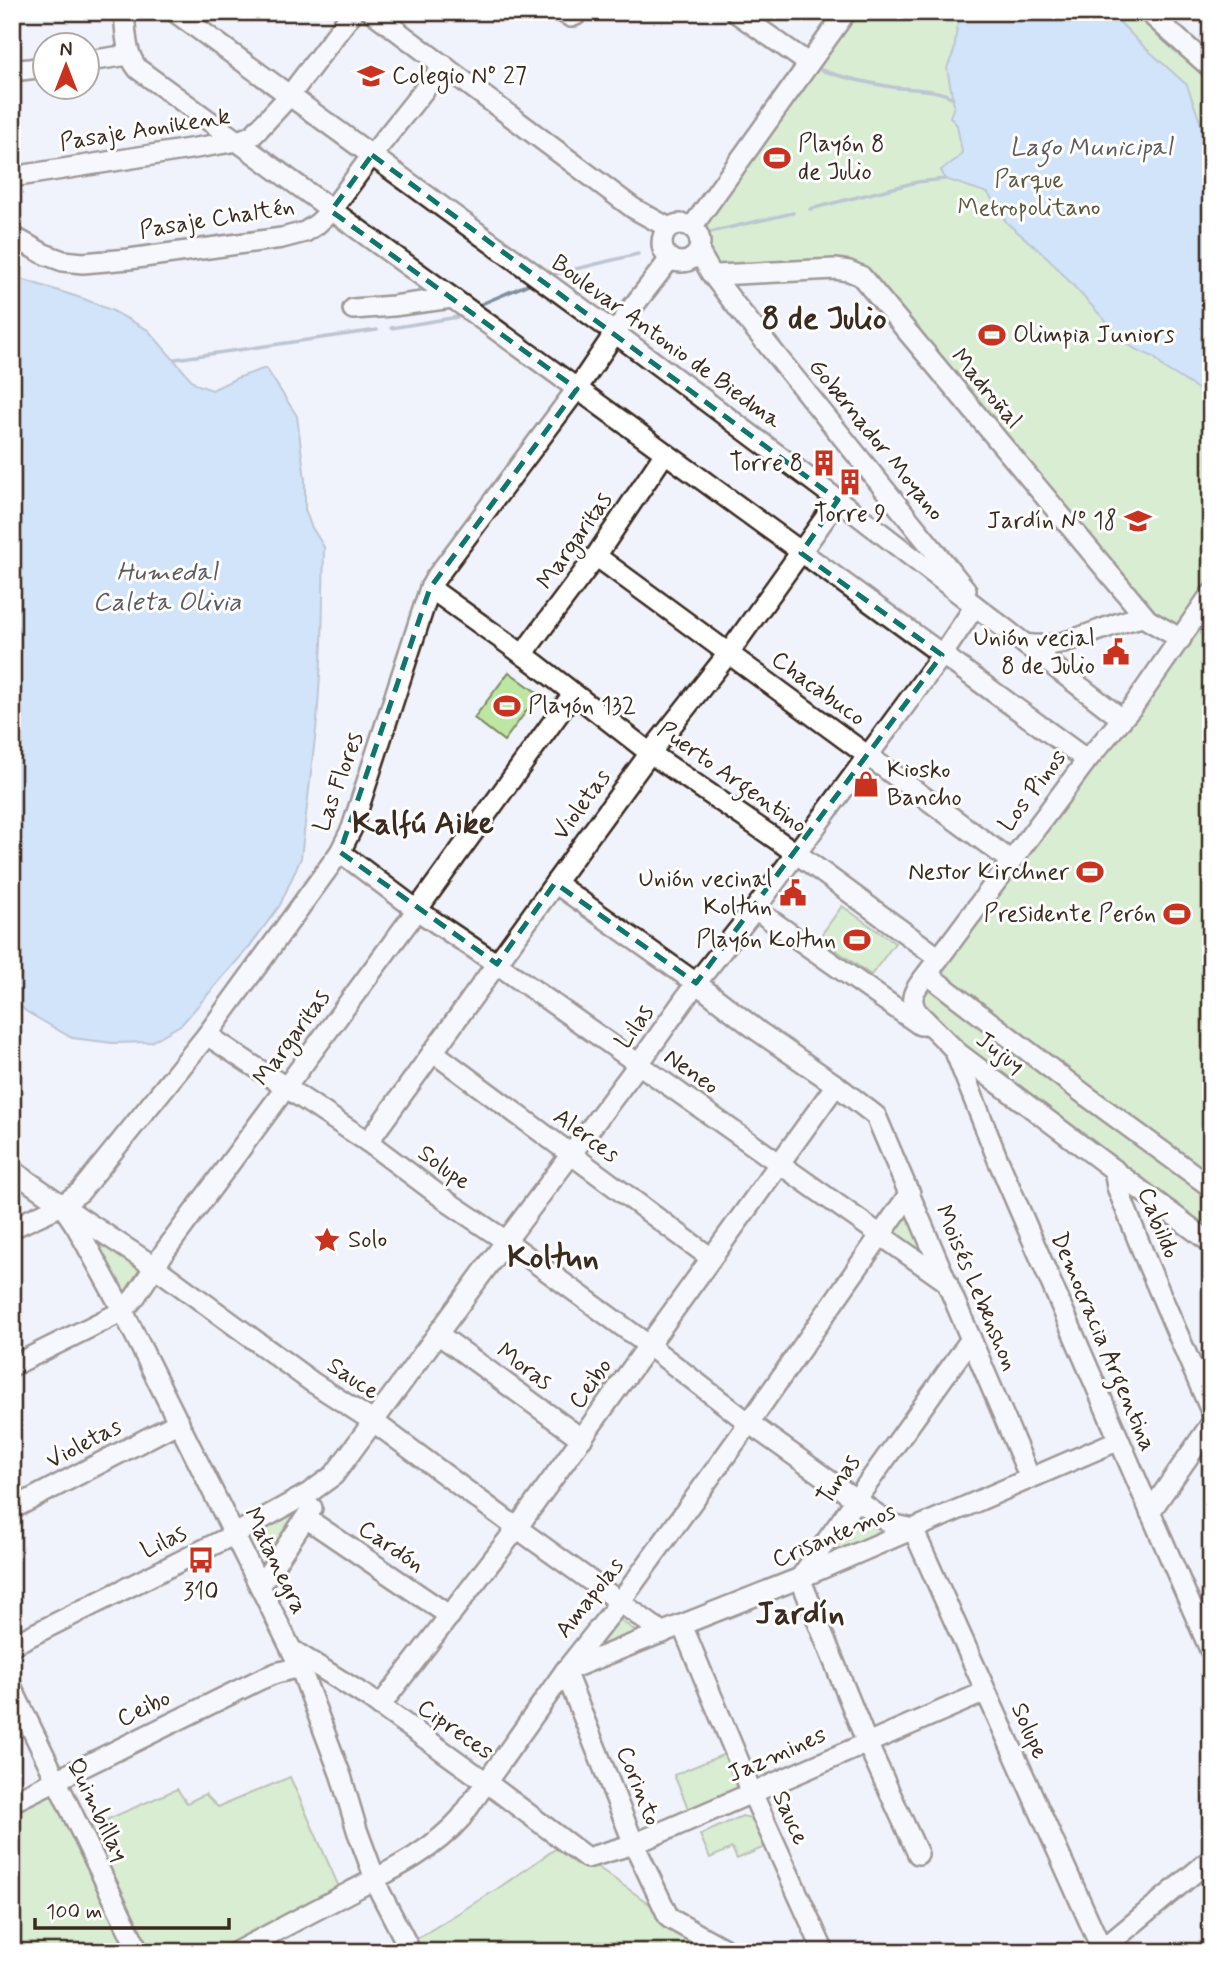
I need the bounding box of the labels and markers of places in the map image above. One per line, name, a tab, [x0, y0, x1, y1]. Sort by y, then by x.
school or university icon: Colegio Nº 27	[356, 61, 386, 91]
place label: Colegio Nº 27	[392, 61, 527, 94]
place label: Playón 8 de Julio	[798, 129, 884, 188]
sports icon: Playón 8 de Julio	[762, 143, 792, 173]
sports icon: Olimpia Juniors	[977, 320, 1007, 350]
place label: Olimpia Juniors	[1013, 320, 1175, 351]
place label: Torre 8	[729, 448, 803, 479]
building icon: Torre 8	[809, 448, 839, 478]
building icon: Torre 9	[835, 467, 865, 497]
place label: Torre 9	[814, 499, 886, 530]
place label: Jardín Nº 18	[987, 506, 1117, 537]
school or university icon: Jardín Nº 18	[1123, 506, 1153, 536]
place label: Unión vecial 8 de Julio	[974, 623, 1095, 682]
public building icon: Unión vecial 8 de Julio	[1101, 637, 1131, 667]
sports icon: Playón 132	[492, 691, 522, 721]
place label: Playón 132	[528, 691, 636, 722]
place label: Kiosko Bancho	[887, 755, 962, 814]
shop icon: Kiosko Bancho	[851, 769, 881, 799]
place label: Nestor Kirchner	[908, 857, 1069, 888]
sports icon: Nestor Kirchner	[1075, 857, 1105, 887]
place label: Unión vecinal Koltun	[639, 864, 772, 923]
public building icon: Unión vecinal Koltun	[778, 878, 808, 908]
place label: Presidente Perón	[984, 899, 1156, 930]
sports icon: Presidente Perón	[1162, 899, 1192, 929]
place label: Playón Koltun	[696, 925, 836, 956]
sports icon: Playón Koltun	[842, 925, 872, 955]
place icon: Solo	[312, 1225, 342, 1255]
place label: Solo	[348, 1225, 387, 1256]
bus stop icon: 310	[186, 1545, 216, 1575]
place label: 310	[183, 1577, 219, 1608]

